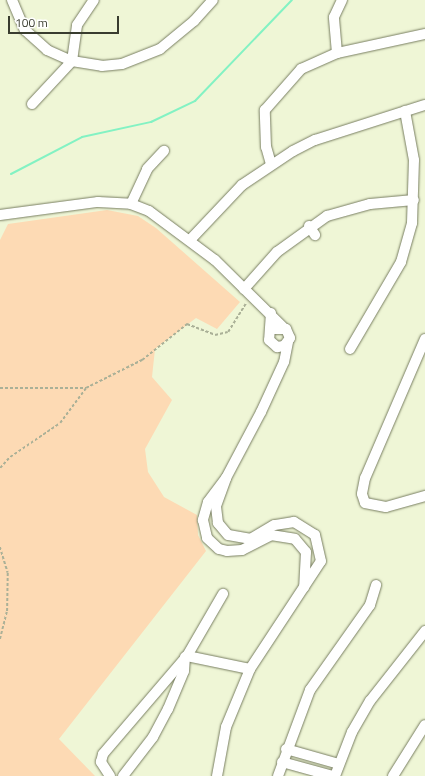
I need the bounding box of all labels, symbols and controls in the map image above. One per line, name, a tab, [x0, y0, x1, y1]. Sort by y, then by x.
scale bar	[10, 8, 121, 34]
text: 100 m	[15, 13, 48, 32]

